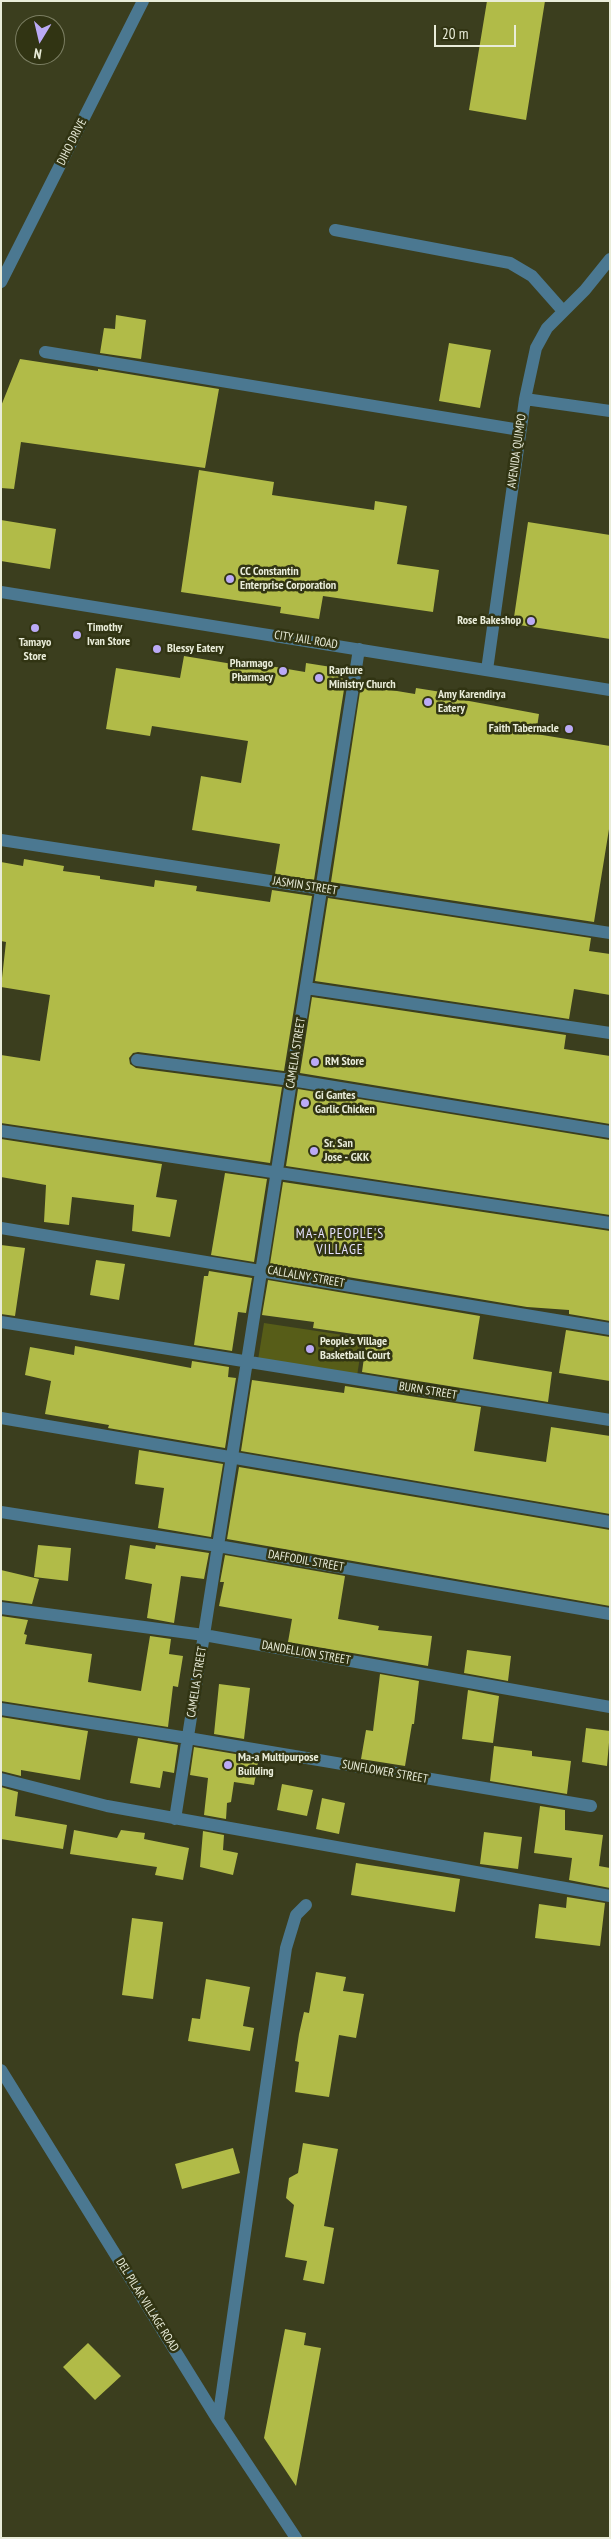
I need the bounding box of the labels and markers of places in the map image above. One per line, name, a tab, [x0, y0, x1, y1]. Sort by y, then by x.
place label: CC Constantin Enterprise Corporation	[240, 565, 336, 593]
marker: CC Constantin Enterprise Corporation	[224, 573, 236, 585]
place label: Rose Bakeshop	[457, 614, 521, 628]
marker: Rose Bakeshop	[525, 615, 537, 627]
place label: Timothy Ivan Store	[87, 621, 130, 649]
marker: Tamayo Store	[29, 622, 41, 634]
marker: Timothy Ivan Store	[71, 629, 83, 641]
place label: Tamayo Store	[19, 636, 51, 664]
place label: Blessy Eatery	[167, 642, 224, 656]
marker: Blessy Eatery	[151, 643, 163, 655]
place label: Pharmago Pharmacy	[230, 657, 273, 685]
place label: Rapture Ministry Church	[329, 664, 396, 692]
marker: Pharmago Pharmacy	[277, 665, 289, 677]
marker: Rapture Ministry Church	[313, 672, 325, 684]
place label: Amy Karendirya Eatery	[438, 688, 506, 716]
marker: Amy Karendirya Eatery	[422, 696, 434, 708]
place label: Faith Tabernacle	[489, 722, 559, 736]
marker: Faith Tabernacle	[563, 723, 575, 735]
place label: RM Store	[325, 1055, 364, 1069]
marker: RM Store	[309, 1056, 321, 1068]
place label: Gi Gantes Garlic Chicken	[315, 1089, 375, 1117]
marker: Gi Gantes Garlic Chicken	[299, 1097, 311, 1109]
place label: Sr. San Jose - GKK	[324, 1137, 369, 1165]
marker: Sr. San Jose - GKK	[308, 1145, 320, 1157]
place label: People's Village Basketball Court	[320, 1335, 390, 1363]
marker: People's Village Basketball Court	[304, 1343, 316, 1355]
place label: Ma-a Multipurpose Building	[238, 1751, 319, 1779]
marker: Ma-a Multipurpose Building	[222, 1759, 234, 1771]

